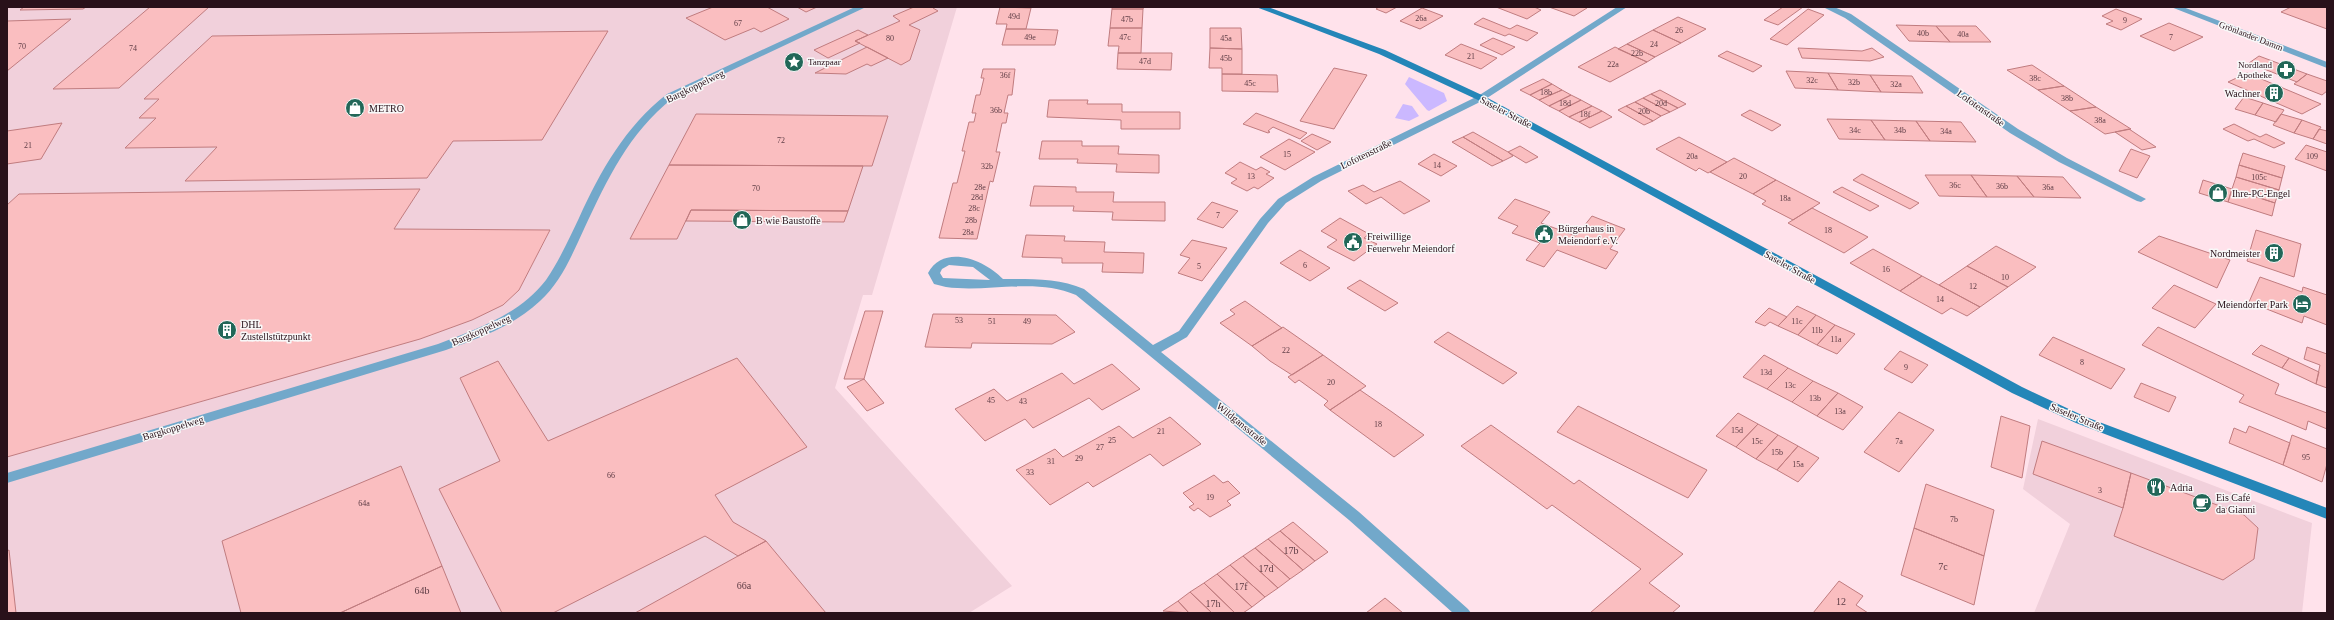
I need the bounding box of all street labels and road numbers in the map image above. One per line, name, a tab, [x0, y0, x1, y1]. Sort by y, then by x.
street label: Grönlander Damm	[2218, 19, 2284, 53]
street label: Bargkoppelweg	[664, 67, 726, 105]
street label: Lofotenstraße	[1955, 88, 2007, 129]
street label: Saseler Straße	[1478, 94, 1534, 130]
street label: Lofotenstraße	[1339, 137, 1394, 171]
street label: Saseler Straße	[1762, 248, 1818, 286]
street label: Bargkoppelweg	[450, 312, 512, 348]
street label: Wildgansstraße	[1215, 400, 1270, 448]
street label: Saseler Straße	[2049, 401, 2106, 433]
street label: Bargkoppelweg	[141, 414, 205, 442]

